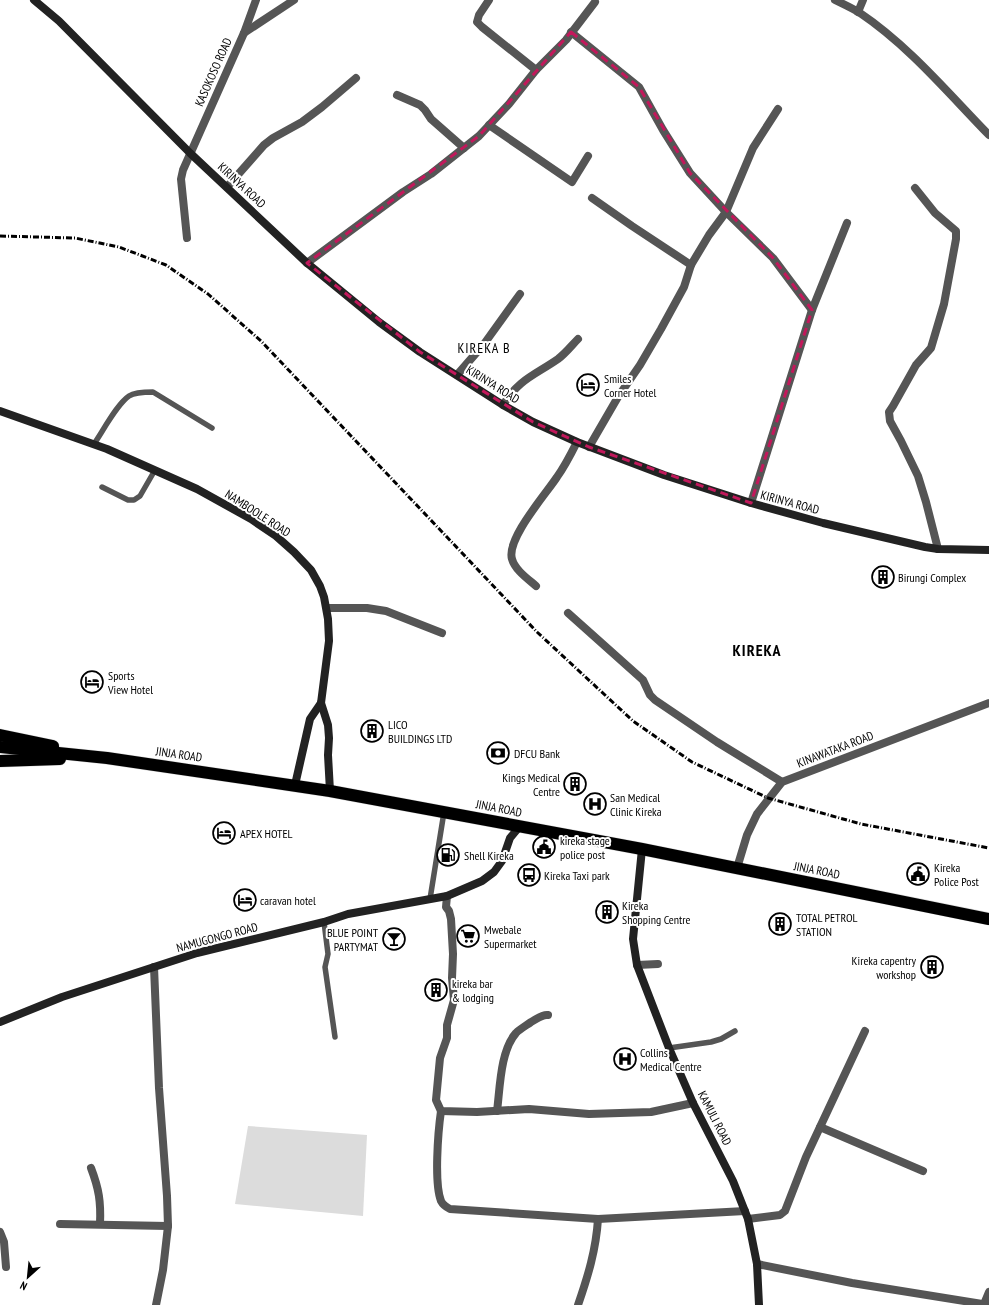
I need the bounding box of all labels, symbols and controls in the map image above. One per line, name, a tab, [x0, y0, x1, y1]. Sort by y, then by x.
street label: KASOKOSO ROAD	[191, 35, 235, 109]
street label: KIRINYA ROAD	[215, 159, 269, 211]
district label: KIREKA B	[457, 339, 511, 357]
street label: KIRINYA ROAD	[464, 362, 522, 406]
place label: Smiles Corner Hotel	[604, 371, 656, 400]
hotel icon: Smiles Corner Hotel	[575, 372, 601, 398]
street label: NAMBOOLE ROAD	[222, 486, 294, 540]
street label: KIRINYA ROAD	[759, 487, 821, 517]
building icon: Birungi Complex	[870, 564, 896, 590]
place label: Birungi Complex	[898, 570, 966, 585]
district label: KIREKA	[733, 640, 781, 660]
place label: Sports View Hotel	[107, 668, 153, 697]
hotel icon: Sports View Hotel	[79, 669, 105, 695]
place label: LICO BUILDINGS LTD	[388, 717, 452, 746]
building icon: LICO BUILDINGS LTD	[359, 718, 385, 744]
street label: KINAWATAKA ROAD	[795, 728, 875, 770]
bank icon: DFCU Bank	[485, 740, 511, 766]
street label: JINJA ROAD	[154, 743, 203, 765]
place label: DFCU Bank	[514, 746, 560, 761]
place label: Kings Medical Centre	[502, 770, 560, 799]
building icon: Kings Medical Centre	[562, 771, 588, 797]
place label: San Medical Clinic Kireka	[610, 790, 662, 819]
hospital icon: San Medical Clinic Kireka	[582, 791, 608, 817]
street label: JINJA ROAD	[474, 796, 523, 820]
hotel icon: APEX HOTEL	[211, 820, 237, 846]
place label: APEX HOTEL	[240, 826, 293, 841]
place label: kireka stage police post	[560, 833, 610, 862]
public building icon: kireka stage police post	[531, 834, 557, 860]
fuel station icon: Shell Kireka	[435, 842, 461, 868]
place label: Shell Kireka	[464, 848, 514, 863]
street label: JINJA ROAD	[792, 858, 841, 882]
place label: Kireka Police Post	[934, 860, 980, 889]
public building icon: Kireka Police Post	[905, 861, 931, 887]
bus stop icon: Kireka Taxi park	[516, 862, 542, 888]
place label: Kireka Taxi park	[544, 868, 610, 883]
hotel icon: caravan hotel	[232, 887, 258, 913]
place label: caravan hotel	[260, 893, 316, 908]
place label: Kireka Shopping Centre	[622, 898, 691, 927]
building icon: Kireka Shopping Centre	[594, 899, 620, 925]
place label: TOTAL PETROL STATION	[796, 910, 857, 939]
building icon: TOTAL PETROL STATION	[767, 911, 793, 937]
street label: NAMUGONGO ROAD	[175, 919, 259, 955]
place label: Mwebale Supermarket	[484, 922, 537, 951]
supermarket icon: Mwebale Supermarket	[455, 923, 481, 949]
place label: BLUE POINT PARTYMAT	[327, 925, 379, 954]
bar icon: BLUE POINT PARTYMAT	[381, 926, 407, 952]
place label: Kireka capentry workshop	[852, 953, 916, 982]
building icon: Kireka capentry workshop	[919, 954, 945, 980]
place label: kireka bar & lodging	[452, 976, 494, 1005]
building icon: kireka bar & lodging	[423, 977, 449, 1003]
place label: Collins Medical Centre	[640, 1045, 702, 1074]
hospital icon: Collins Medical Centre	[612, 1046, 638, 1072]
street label: KAMULI ROAD	[695, 1088, 735, 1148]
north arrow	[8, 1257, 48, 1297]
text: N	[18, 1278, 29, 1293]

